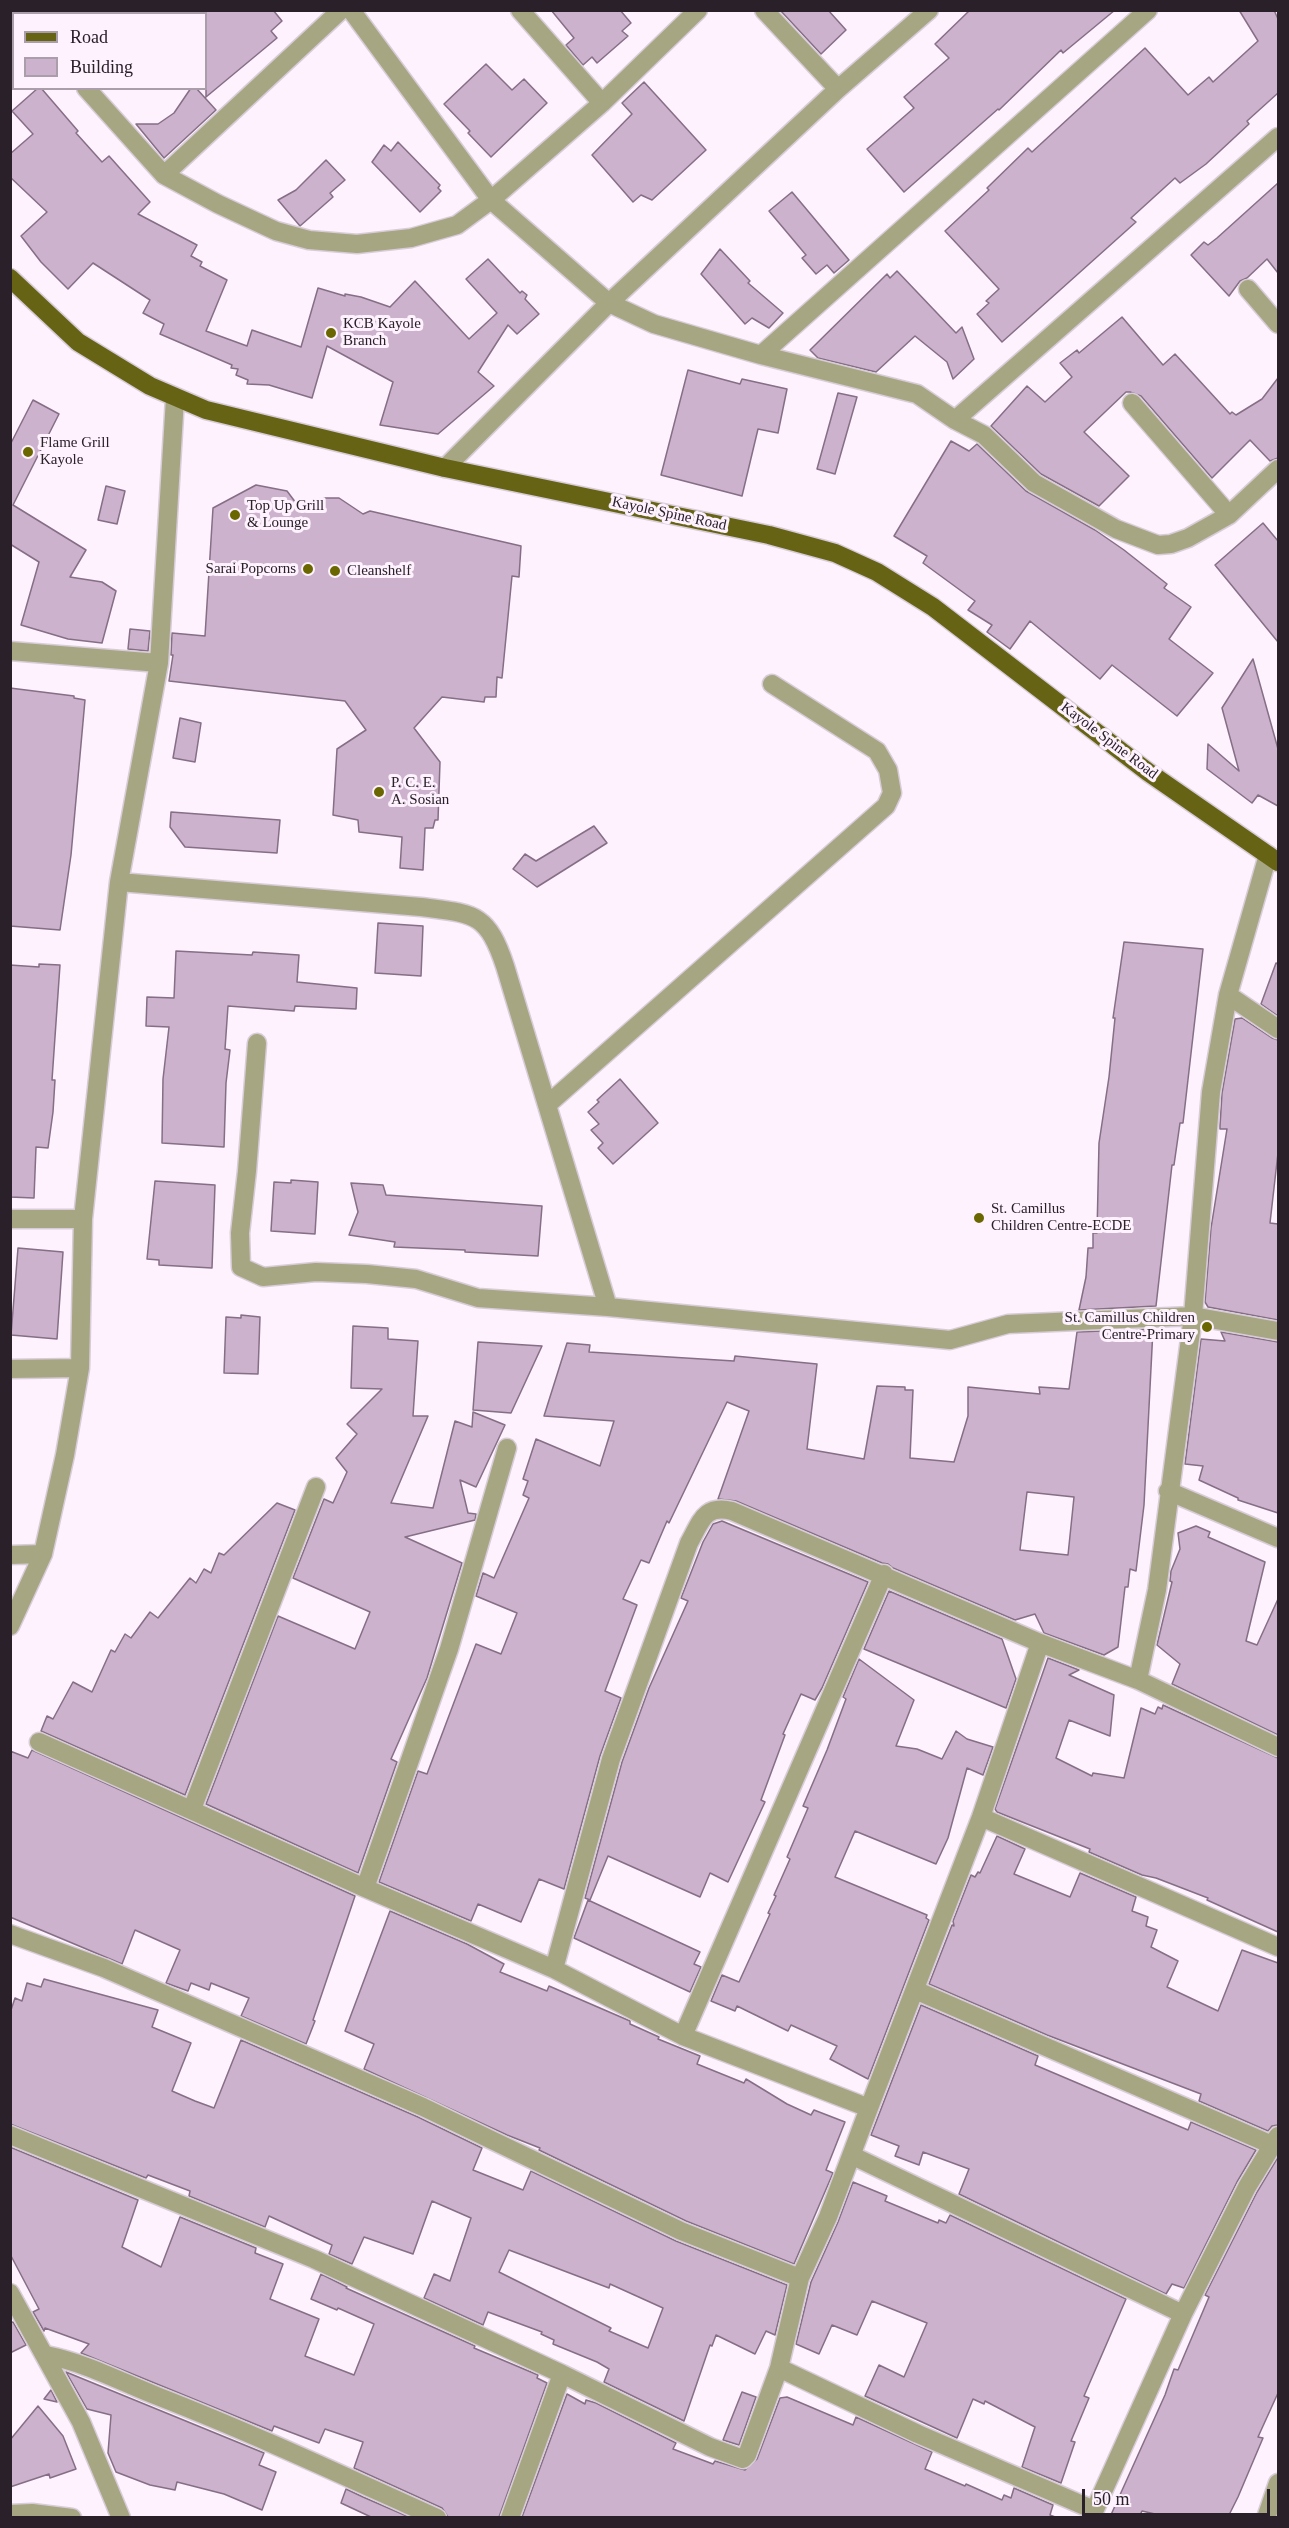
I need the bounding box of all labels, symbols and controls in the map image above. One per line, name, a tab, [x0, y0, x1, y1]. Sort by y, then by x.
legend	[12, 12, 207, 90]
text: Road	[70, 27, 108, 47]
text: Building	[70, 57, 133, 77]
place label: KCB Kayole Branch	[343, 315, 421, 350]
marker: KCB Kayole Branch	[324, 326, 338, 340]
place label: Flame Grill Kayole	[40, 434, 110, 469]
marker: Flame Grill Kayole	[21, 445, 35, 459]
street label: Kayole Spine Road	[610, 493, 728, 535]
place label: Top Up Grill & Lounge	[247, 497, 324, 532]
marker: Top Up Grill & Lounge	[228, 508, 242, 522]
place label: Sarai Popcorns	[206, 560, 296, 578]
marker: Sarai Popcorns	[301, 562, 315, 576]
place label: Cleanshelf	[347, 562, 411, 580]
marker: Cleanshelf	[328, 564, 342, 578]
street label: Kayole Spine Road	[1057, 699, 1161, 783]
place label: P. C. E. A. Sosian	[391, 774, 449, 809]
marker: P. C. E. A. Sosian	[372, 785, 386, 799]
place label: St. Camillus Children Centre-ECDE	[991, 1200, 1131, 1235]
marker: St. Camillus Children Centre-ECDE	[972, 1211, 986, 1225]
place label: St. Camillus Children Centre-Primary	[1065, 1309, 1195, 1344]
marker: St. Camillus Children Centre-Primary	[1200, 1320, 1214, 1334]
scale bar	[1085, 2477, 1272, 2515]
text: 50 m	[1093, 2489, 1130, 2509]

